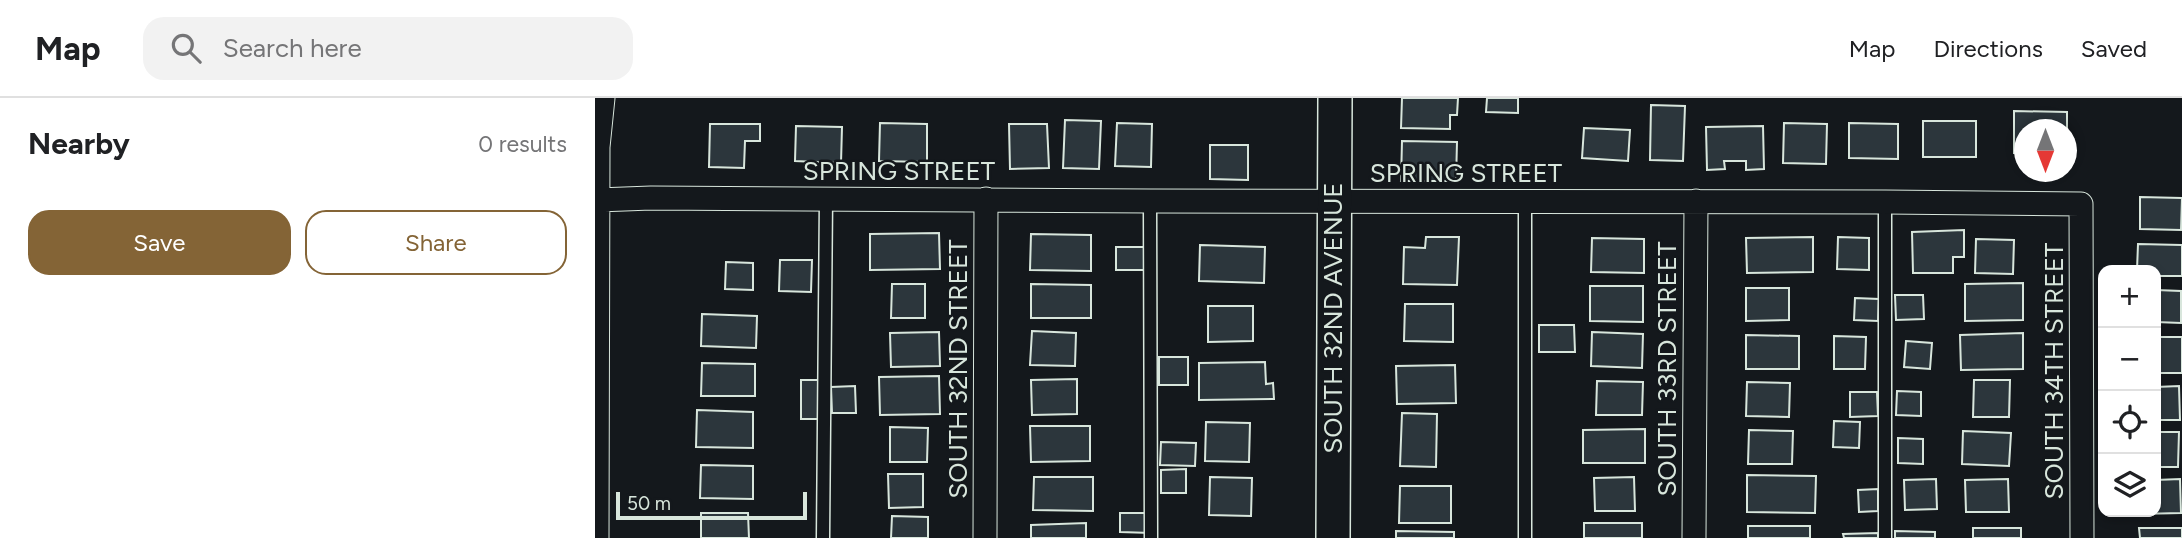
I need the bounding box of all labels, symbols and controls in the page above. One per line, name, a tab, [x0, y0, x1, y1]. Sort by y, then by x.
search box	[143, 17, 633, 80]
text: Map	[35, 29, 101, 68]
icon: search	[167, 29, 205, 67]
text: Search here	[223, 32, 362, 64]
text: Map	[1849, 34, 1895, 63]
text: Directions	[1933, 34, 2043, 63]
text: Saved	[2081, 34, 2147, 63]
north arrow	[2014, 119, 2077, 182]
text: Nearby	[28, 125, 130, 162]
text: 0 results	[478, 130, 567, 158]
street label: SPRING STREET	[803, 155, 996, 187]
street label: SPRING STREET	[1370, 157, 1563, 189]
street label: SOUTH 32ND AVENUE	[1317, 182, 1349, 454]
button: Save	[28, 210, 291, 275]
button: Share	[305, 210, 567, 275]
street label: SOUTH 32ND STREET	[942, 239, 974, 499]
street label: SOUTH 33RD STREET	[1651, 241, 1683, 497]
street label: SOUTH 34TH STREET	[2038, 242, 2070, 499]
map controls	[2098, 265, 2161, 517]
button: +	[2098, 265, 2161, 328]
button: −	[2098, 328, 2161, 391]
button: locate	[2098, 391, 2161, 454]
button: layers	[2098, 454, 2161, 517]
scale bar	[616, 489, 807, 521]
text: 50 m	[627, 492, 671, 515]

